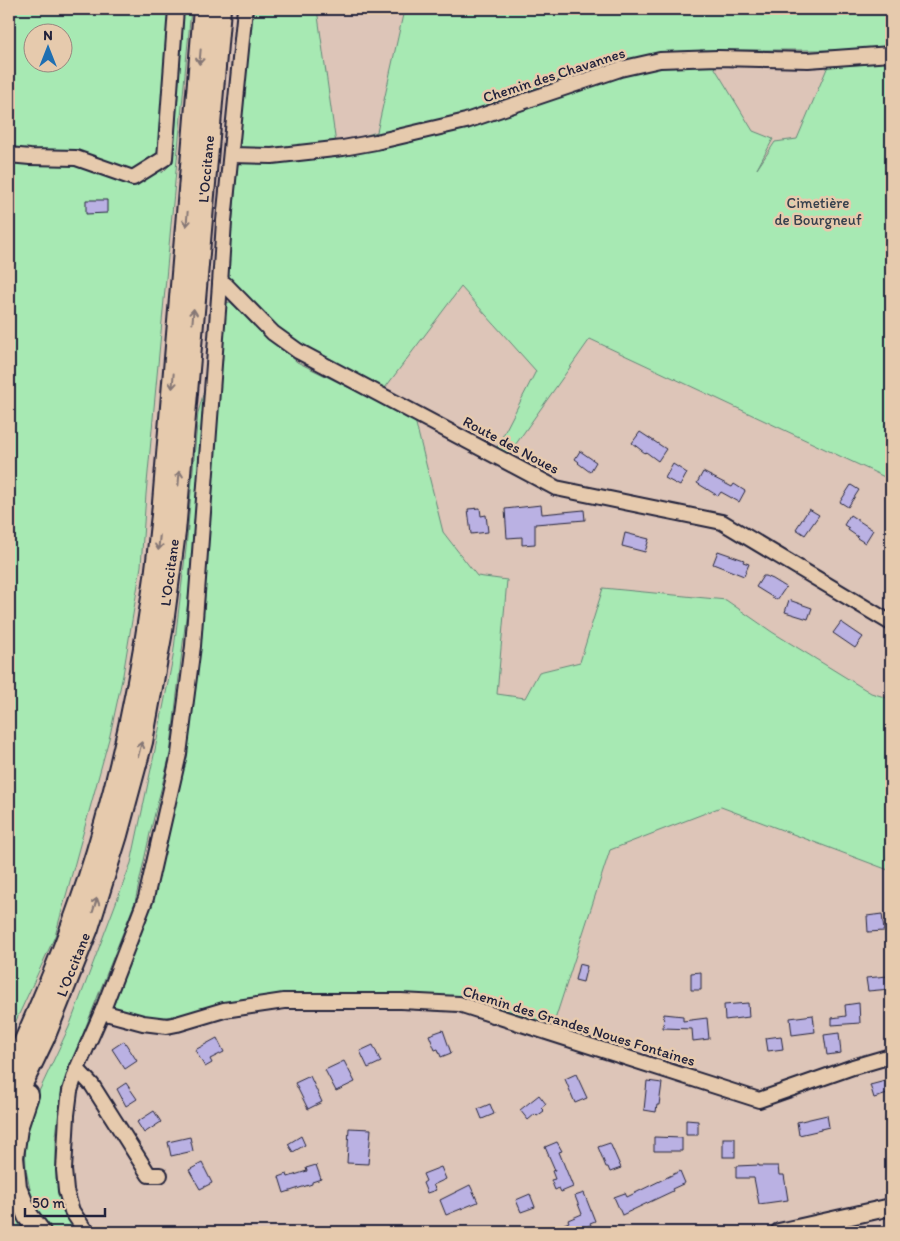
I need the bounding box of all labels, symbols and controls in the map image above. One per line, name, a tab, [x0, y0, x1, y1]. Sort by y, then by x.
north arrow	[22, 22, 72, 72]
text: N	[43, 27, 53, 44]
street label: Chemin des Chavannes	[481, 43, 628, 106]
one-way arrow	[196, 49, 205, 65]
street label: L'Occitane	[194, 135, 218, 204]
park label: Cimetière de Bourgneuf	[774, 194, 862, 229]
one-way arrow	[182, 211, 191, 227]
one-way arrow	[189, 309, 198, 325]
one-way arrow	[168, 373, 178, 389]
street label: Route des Noues	[460, 412, 562, 478]
one-way arrow	[175, 471, 184, 487]
one-way arrow	[154, 535, 163, 551]
street label: L'Occitane	[156, 538, 183, 607]
one-way arrow	[136, 741, 145, 757]
one-way arrow	[91, 897, 101, 913]
street label: L'Occitane	[52, 930, 94, 999]
street label: Chemin des Grandes Noues Fontaines	[460, 982, 698, 1070]
scale bar	[25, 1186, 105, 1218]
text: 50 m	[32, 1194, 65, 1212]

